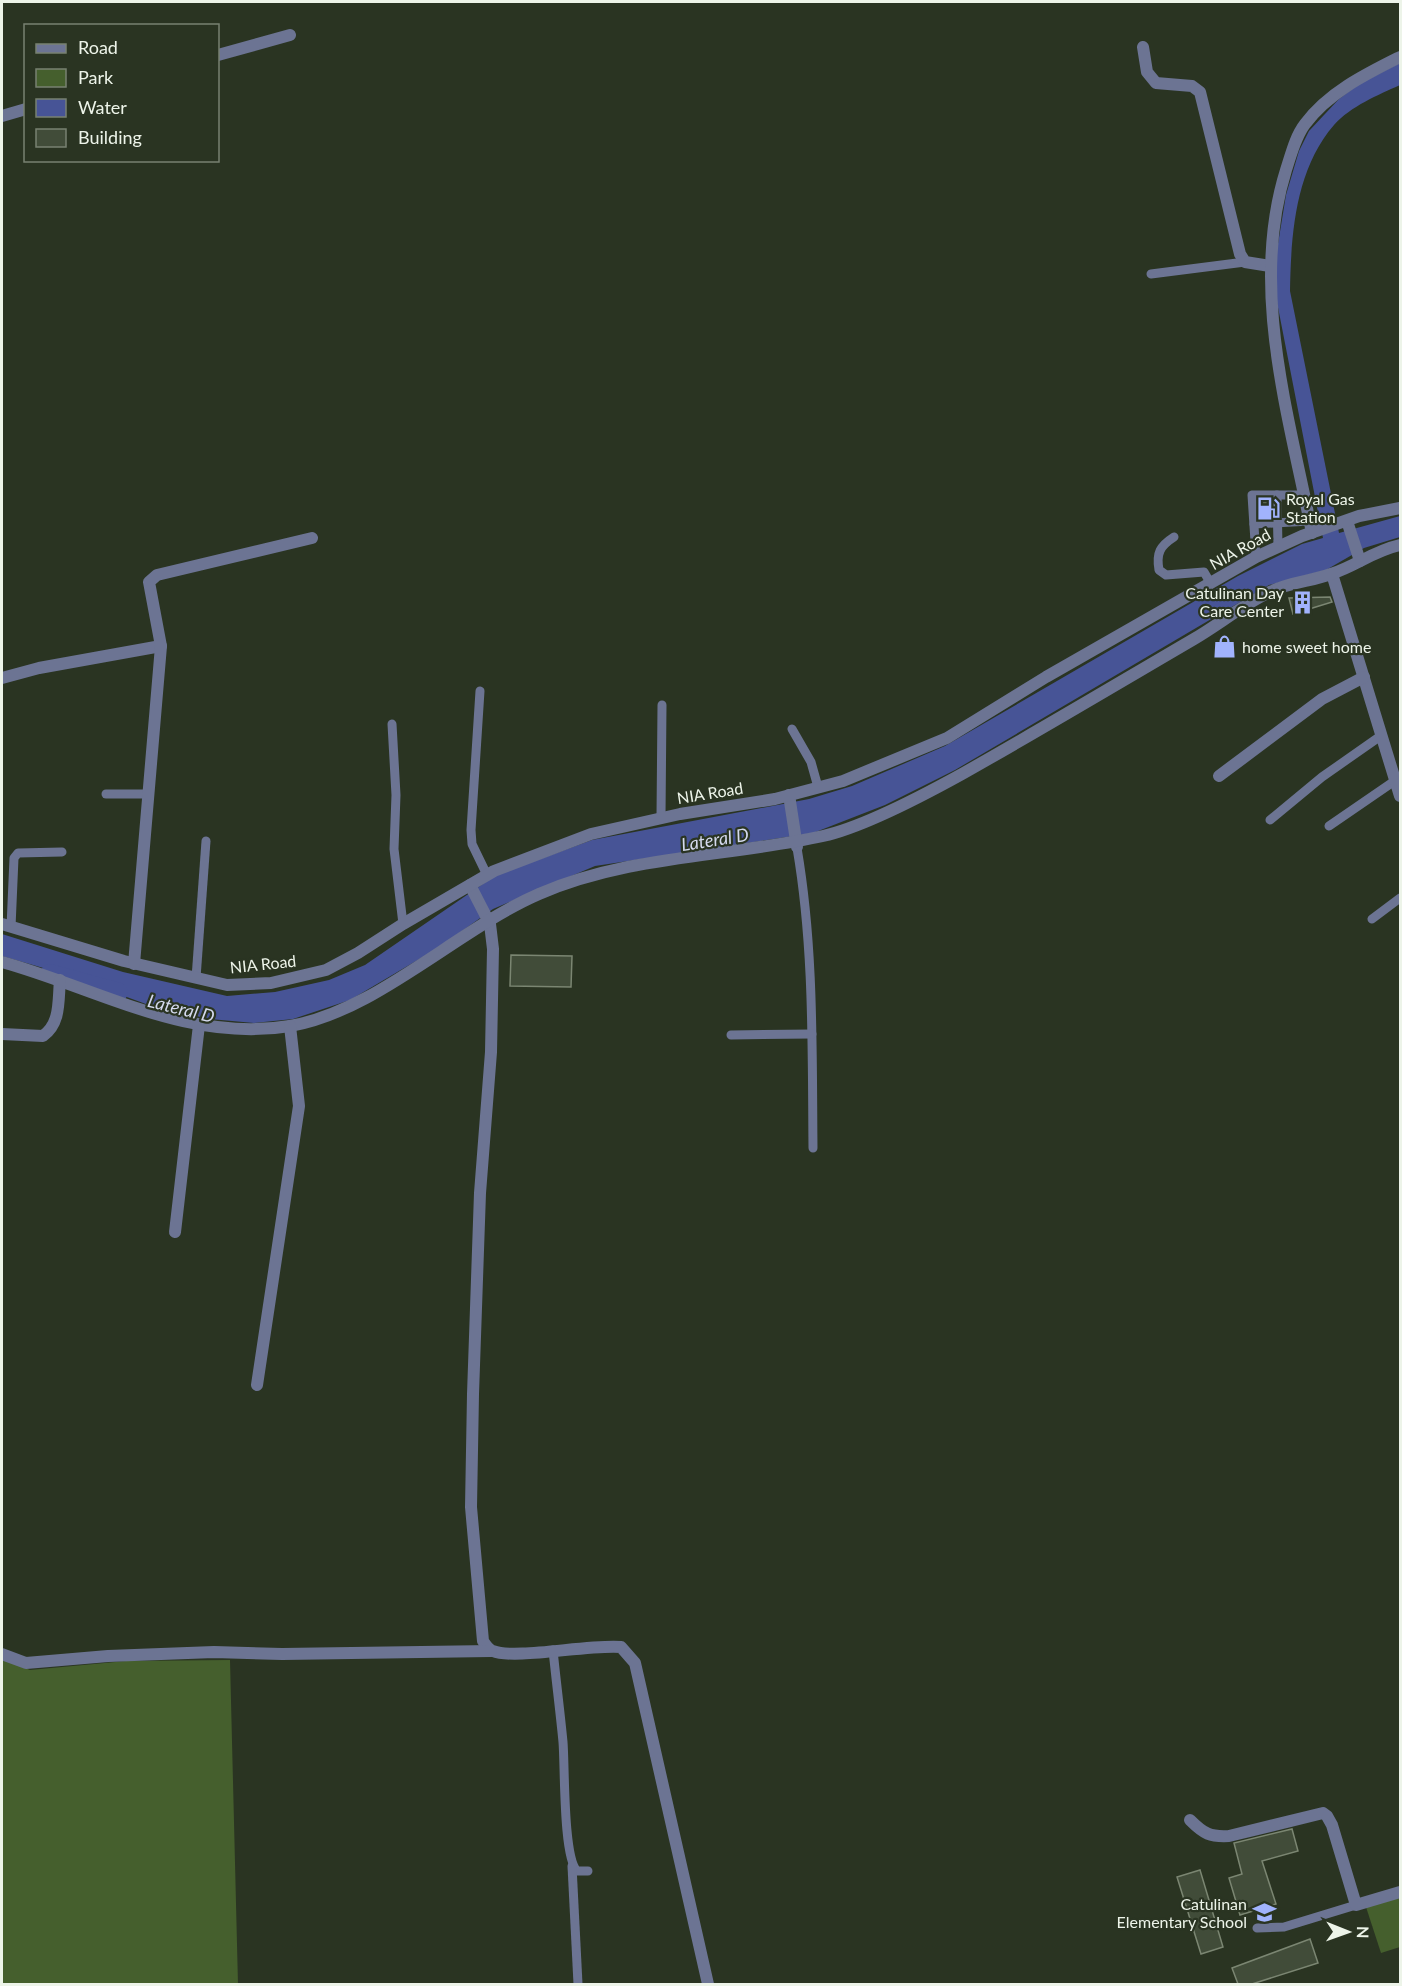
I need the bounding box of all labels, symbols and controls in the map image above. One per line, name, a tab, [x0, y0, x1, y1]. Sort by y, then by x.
legend	[24, 24, 219, 162]
text: Road	[78, 36, 118, 58]
text: Park	[78, 66, 114, 88]
text: Water	[78, 96, 127, 118]
text: Building	[78, 126, 142, 148]
place label: Royal Gas Station	[1286, 489, 1355, 526]
fuel station icon: Royal Gas Station	[1255, 495, 1281, 521]
street label: NIA Road	[1206, 524, 1273, 573]
place label: Catulinan Day Care Center	[1185, 583, 1285, 620]
building icon: Catulinan Day Care Center	[1289, 589, 1315, 615]
shop icon: home sweet home	[1211, 634, 1237, 660]
place label: home sweet home	[1242, 637, 1371, 656]
street label: NIA Road	[676, 778, 744, 807]
water label: Lateral D	[679, 823, 750, 855]
street label: NIA Road	[229, 951, 297, 976]
water label: Lateral D	[146, 989, 217, 1027]
place label: Catulinan Elementary School	[1117, 1894, 1247, 1931]
school or university icon: Catulinan Elementary School	[1252, 1900, 1278, 1926]
north arrow	[1318, 1902, 1378, 1962]
text: N	[1354, 1926, 1373, 1939]

